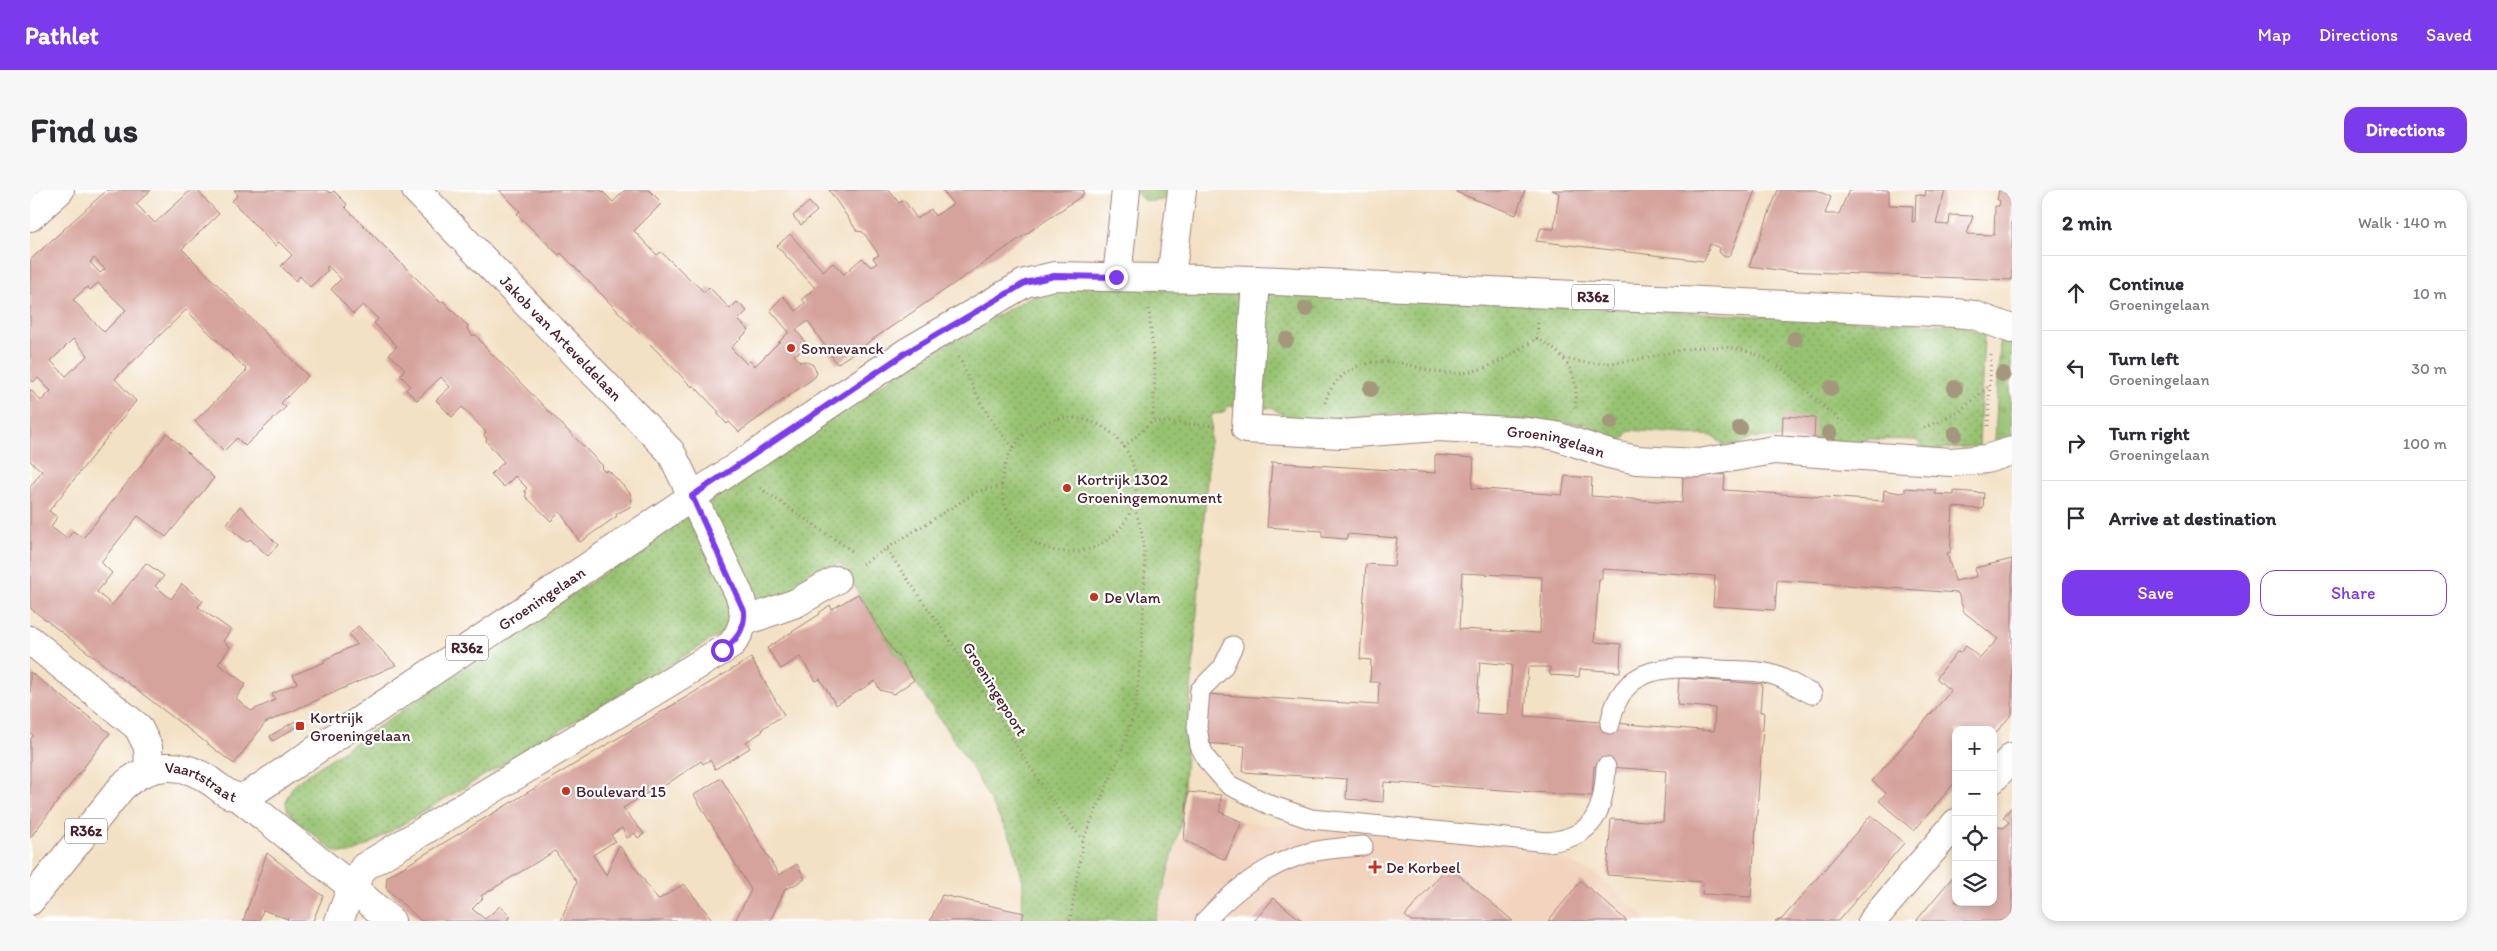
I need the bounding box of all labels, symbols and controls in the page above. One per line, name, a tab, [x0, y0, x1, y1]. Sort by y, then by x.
text: Pathlet	[25, 21, 99, 50]
text: Map	[2258, 24, 2291, 46]
text: Directions	[2319, 24, 2398, 46]
text: Saved	[2426, 24, 2472, 46]
button: Directions	[2344, 107, 2467, 153]
text: Find us	[30, 109, 138, 151]
text: 2 min	[2062, 210, 2112, 235]
text: Walk · 140 m	[2358, 213, 2447, 232]
route end	[1105, 266, 1128, 289]
street label: Jakob van Arteveldelaan	[496, 271, 626, 405]
text: Continue	[2109, 272, 2184, 295]
icon: ahead	[2062, 279, 2090, 307]
road number: R36z	[1572, 284, 1614, 310]
text: 10 m	[2413, 284, 2447, 303]
text: Groeningelaan	[2109, 295, 2209, 314]
place label: Sonnevanck	[801, 339, 884, 358]
marker: Sonnevanck	[785, 342, 797, 354]
text: Turn left	[2109, 347, 2179, 370]
icon: left	[2062, 354, 2090, 382]
text: 30 m	[2411, 359, 2447, 378]
text: Groeningelaan	[2109, 370, 2209, 389]
street label: Groeningelaan	[1506, 421, 1607, 461]
text: Turn right	[2109, 422, 2190, 445]
icon: right	[2062, 429, 2090, 457]
text: 100 m	[2403, 434, 2447, 453]
text: Groeningelaan	[2109, 445, 2209, 464]
place label: Kortrijk 1302 Groeningemonument	[1077, 470, 1222, 507]
marker: Kortrijk 1302 Groeningemonument	[1061, 482, 1073, 494]
icon: arrive	[2062, 504, 2090, 532]
text: Arrive at destination	[2109, 507, 2276, 530]
street label: Groeningelaan	[494, 562, 588, 634]
button: Save	[2062, 570, 2250, 616]
button: Share	[2260, 570, 2447, 616]
place label: De Vlam	[1104, 588, 1161, 607]
marker: De Vlam	[1088, 591, 1100, 603]
road number: R36z	[446, 636, 488, 660]
route start	[711, 639, 734, 662]
street label: Groeningepoort	[959, 639, 1031, 739]
place label: Kortrijk Groeningelaan	[310, 708, 410, 745]
marker: Kortrijk Groeningelaan	[294, 720, 306, 732]
map controls	[1952, 726, 1997, 906]
button: +	[1952, 726, 1997, 771]
street label: Vaartstraat	[165, 757, 239, 806]
button: −	[1952, 771, 1997, 816]
place label: Boulevard 15	[576, 782, 666, 801]
marker: Boulevard 15	[560, 785, 572, 797]
button: locate	[1952, 816, 1997, 861]
road number: R36z	[65, 818, 107, 844]
place label: De Korbeel	[1386, 858, 1461, 877]
marker: De Korbeel	[1368, 860, 1382, 874]
button: layers	[1952, 861, 1997, 906]

